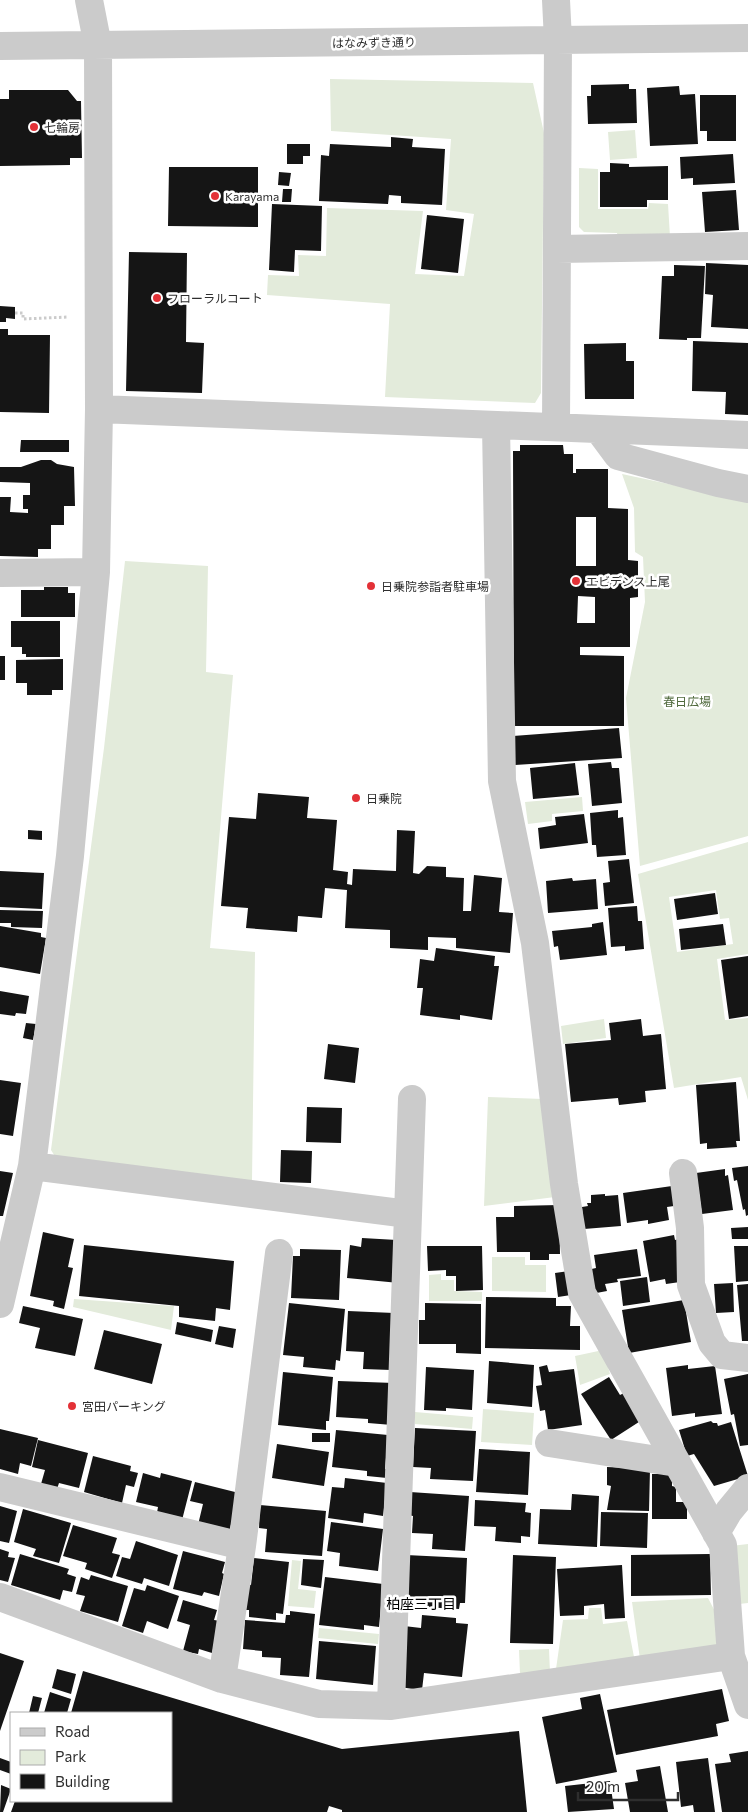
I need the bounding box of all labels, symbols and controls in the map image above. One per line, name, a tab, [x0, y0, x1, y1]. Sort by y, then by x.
street label: はなみずき通り	[332, 34, 416, 50]
place label: 七輪房	[44, 120, 80, 134]
marker: 七輪房	[28, 121, 40, 133]
place label: Karayama	[225, 189, 279, 203]
marker: Karayama	[209, 190, 221, 202]
place label: フローラルコート	[167, 291, 263, 305]
marker: フローラルコート	[151, 292, 163, 304]
place label: エビデンス上尾	[586, 574, 670, 588]
marker: エビデンス上尾	[570, 575, 582, 587]
place label: 日乗院参詣者駐車場	[381, 579, 489, 593]
marker: 日乗院参詣者駐車場	[365, 580, 377, 592]
park label: 春日広場	[663, 694, 711, 708]
place label: 日乗院	[366, 791, 402, 805]
marker: 日乗院	[350, 792, 362, 804]
place label: 宮田パーキング	[82, 1399, 166, 1413]
marker: 宮田パーキング	[66, 1400, 78, 1412]
district label: 柏座三丁目	[386, 1595, 456, 1612]
legend	[10, 1712, 172, 1802]
text: Road	[55, 1722, 90, 1740]
text: Park	[55, 1747, 86, 1765]
scale bar	[578, 1770, 678, 1802]
text: Building	[55, 1772, 110, 1790]
text: 20 m	[586, 1777, 620, 1795]

